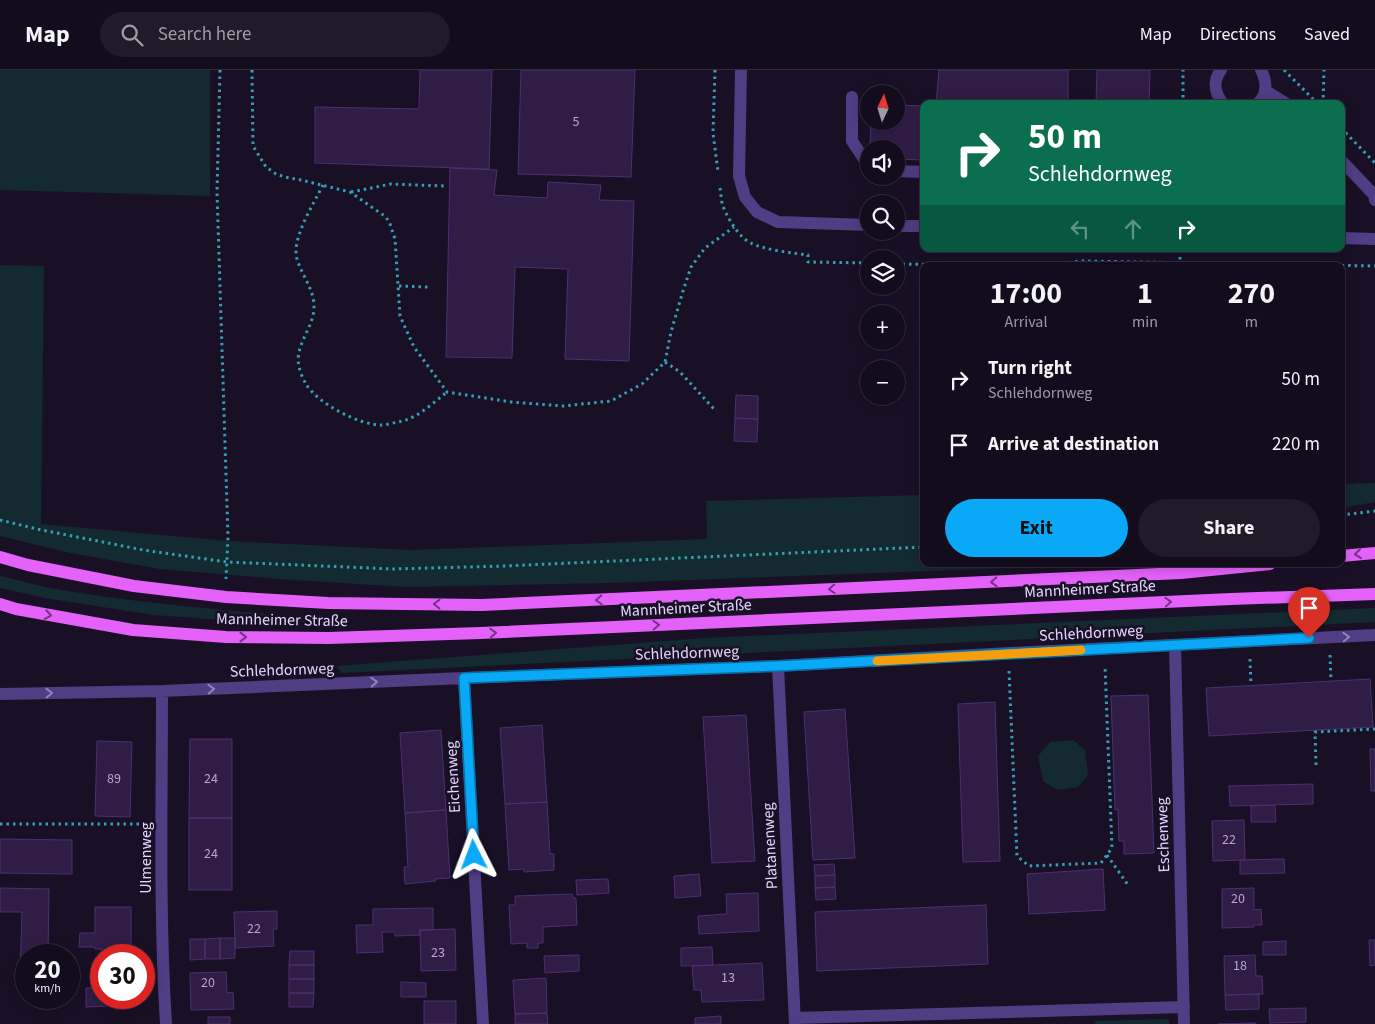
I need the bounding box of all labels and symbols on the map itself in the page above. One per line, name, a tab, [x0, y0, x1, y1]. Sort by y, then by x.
north arrow	[860, 85, 905, 130]
house number: 5	[573, 112, 580, 132]
one-way arrow	[1354, 548, 1362, 559]
street label: Mannheimer Straße	[1024, 575, 1156, 603]
one-way arrow	[990, 576, 998, 587]
one-way arrow	[827, 584, 835, 594]
pin	[1288, 587, 1330, 638]
one-way arrow	[595, 594, 603, 605]
street label: Mannheimer Straße	[620, 594, 752, 622]
one-way arrow	[1164, 596, 1172, 607]
one-way arrow	[433, 599, 440, 609]
street label: Mannheimer Straße	[216, 608, 348, 632]
one-way arrow	[43, 609, 52, 619]
street label: Schlehdornweg	[1038, 619, 1144, 647]
one-way arrow	[652, 620, 660, 631]
one-way arrow	[490, 627, 498, 638]
one-way arrow	[1342, 631, 1350, 642]
one-way arrow	[240, 632, 248, 642]
street label: Schlehdornweg	[634, 640, 740, 666]
street label: Schlehdornweg	[229, 657, 335, 683]
one-way arrow	[370, 677, 378, 688]
one-way arrow	[208, 684, 215, 694]
one-way arrow	[45, 688, 53, 698]
street label: Eichenweg	[440, 740, 466, 814]
house number: 89	[107, 769, 121, 789]
house number: 24	[204, 769, 218, 789]
street label: Eschenweg	[1151, 797, 1175, 873]
street label: Platanenweg	[757, 802, 783, 890]
street label: Ulmenweg	[135, 822, 157, 894]
position arrow	[447, 828, 499, 880]
house number: 22	[1222, 830, 1236, 850]
house number: 24	[204, 844, 218, 864]
house number: 20	[1231, 889, 1245, 909]
house number: 22	[247, 919, 261, 939]
house number: 23	[431, 943, 445, 963]
speed limit sign: 30	[90, 944, 155, 1009]
house number: 18	[1233, 956, 1247, 976]
house number: 13	[721, 968, 735, 988]
house number: 20	[201, 973, 215, 993]

